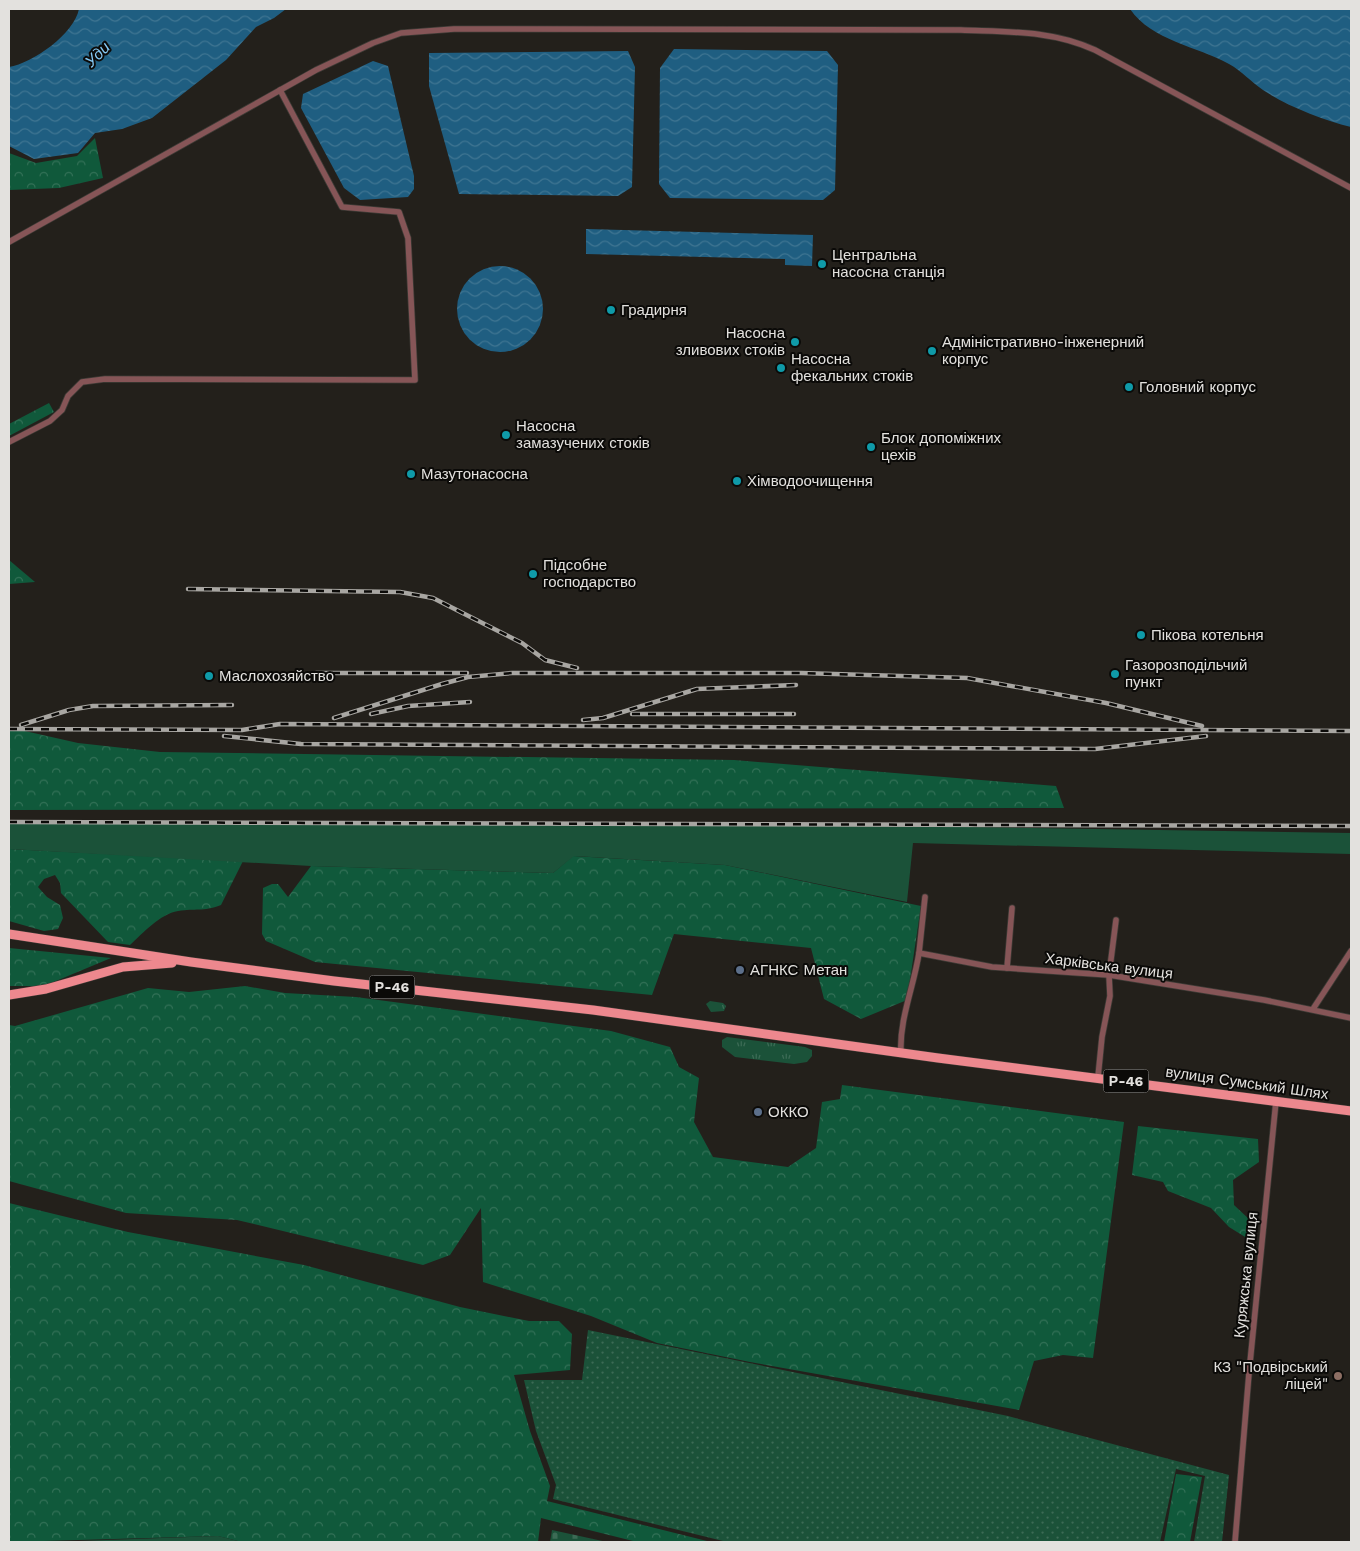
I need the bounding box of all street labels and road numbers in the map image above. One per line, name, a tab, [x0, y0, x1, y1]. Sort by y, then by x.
street label: Харківська вулиця	[1044, 949, 1174, 983]
road number: Р-46	[370, 976, 414, 999]
street label: вулиця Сумський Шлях	[1164, 1063, 1330, 1103]
road number: Р-46	[1104, 1070, 1148, 1092]
street label: Куряжська вулиця	[1230, 1211, 1262, 1339]

